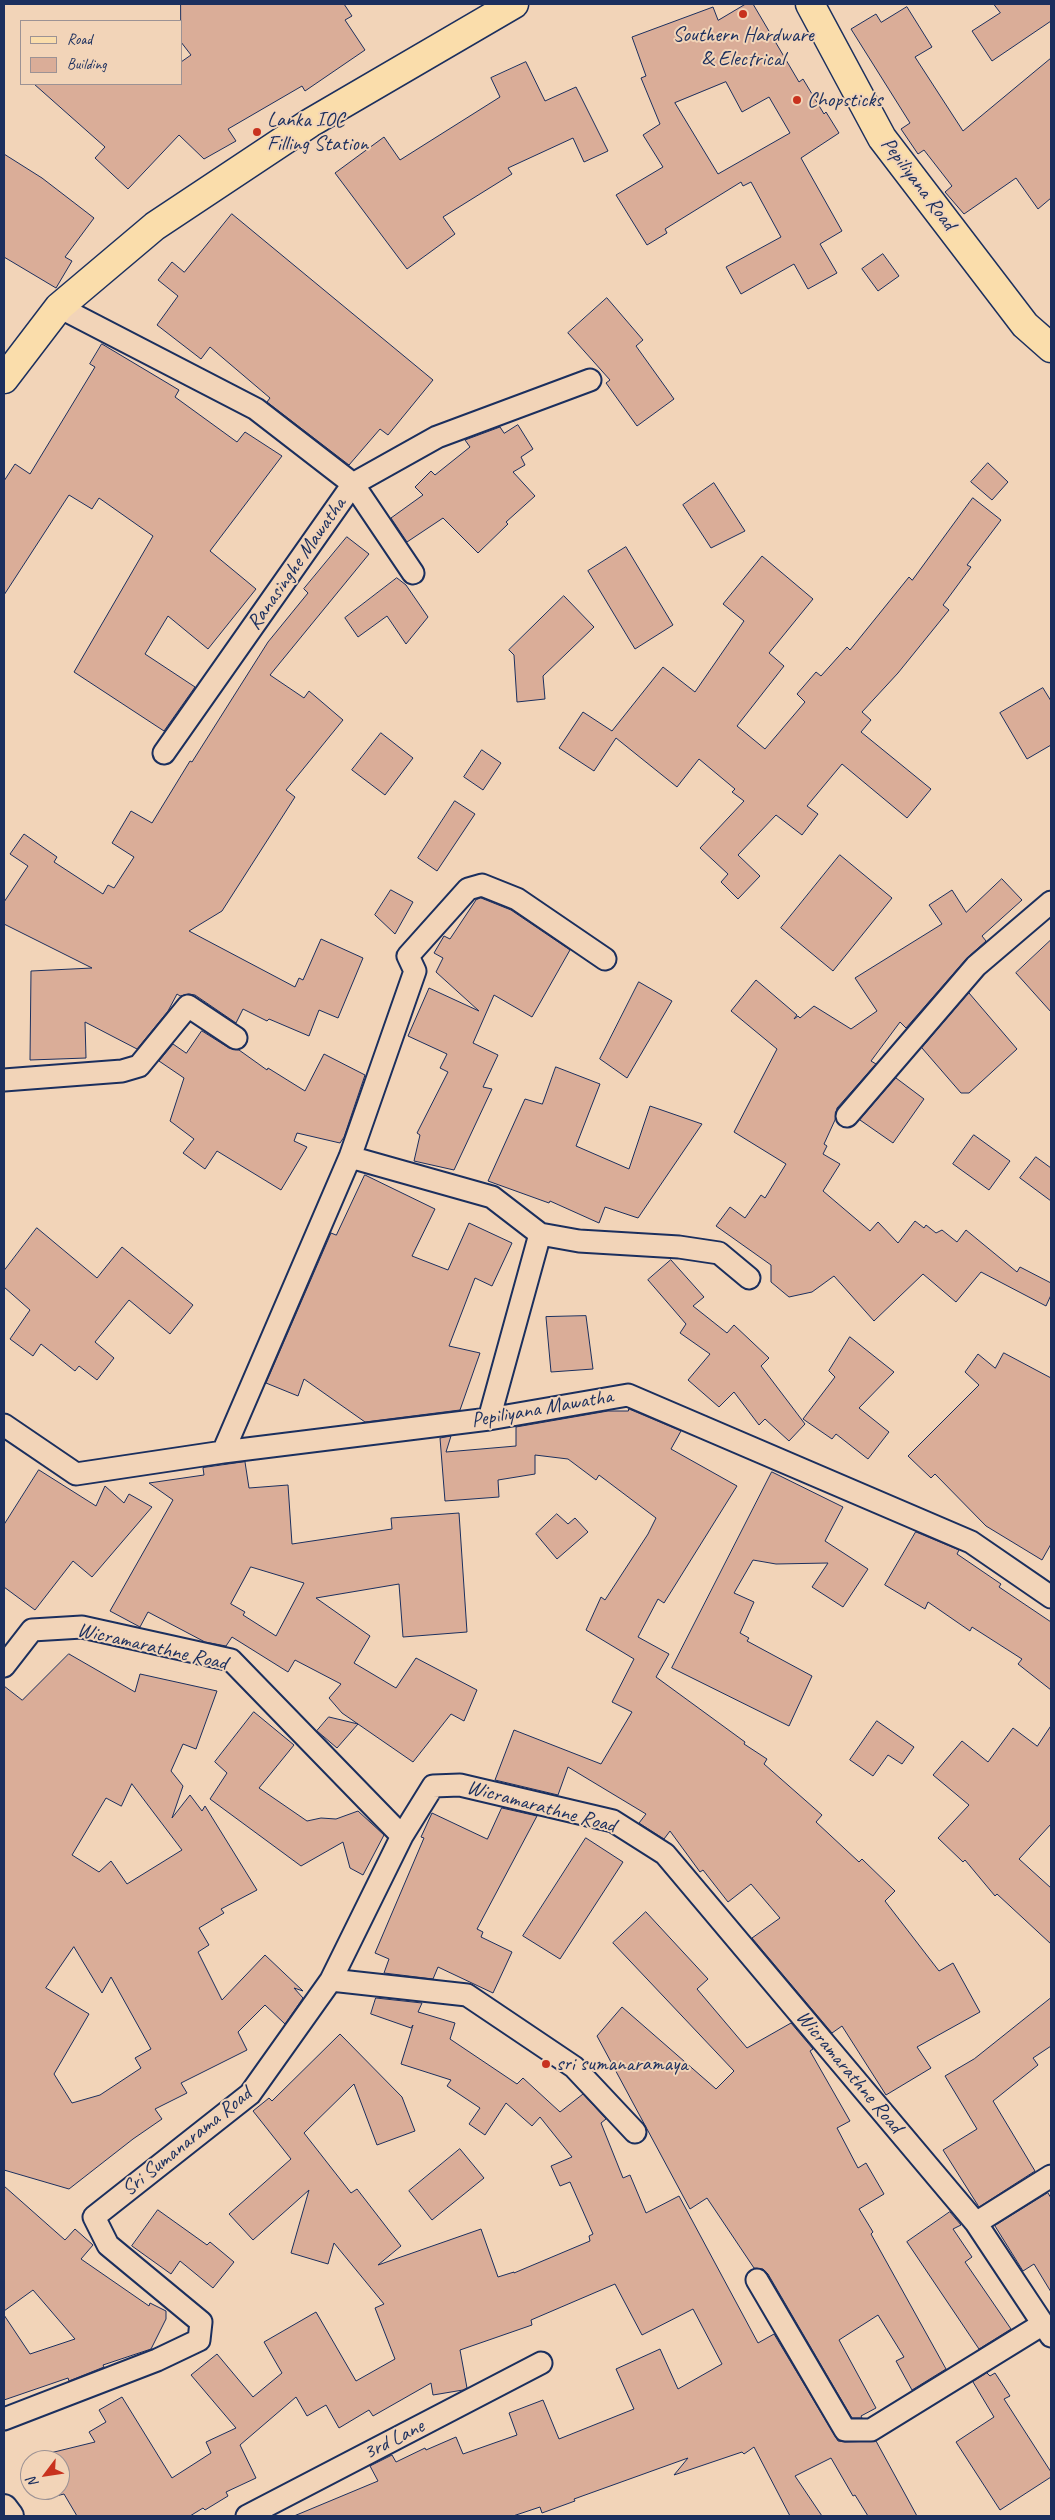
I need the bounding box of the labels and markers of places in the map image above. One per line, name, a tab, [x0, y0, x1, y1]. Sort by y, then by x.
marker: Southern Hardware & Electrical	[737, 8, 749, 20]
place label: Southern Hardware & Electrical	[672, 22, 814, 72]
place label: Chopsticks	[807, 87, 882, 113]
marker: Chopsticks	[791, 94, 803, 106]
place label: Lanka IOC Filling Station	[267, 107, 368, 157]
marker: Lanka IOC Filling Station	[251, 126, 263, 138]
place label: sri sumanaramaya	[556, 2051, 688, 2077]
marker: sri sumanaramaya	[540, 2058, 552, 2070]

